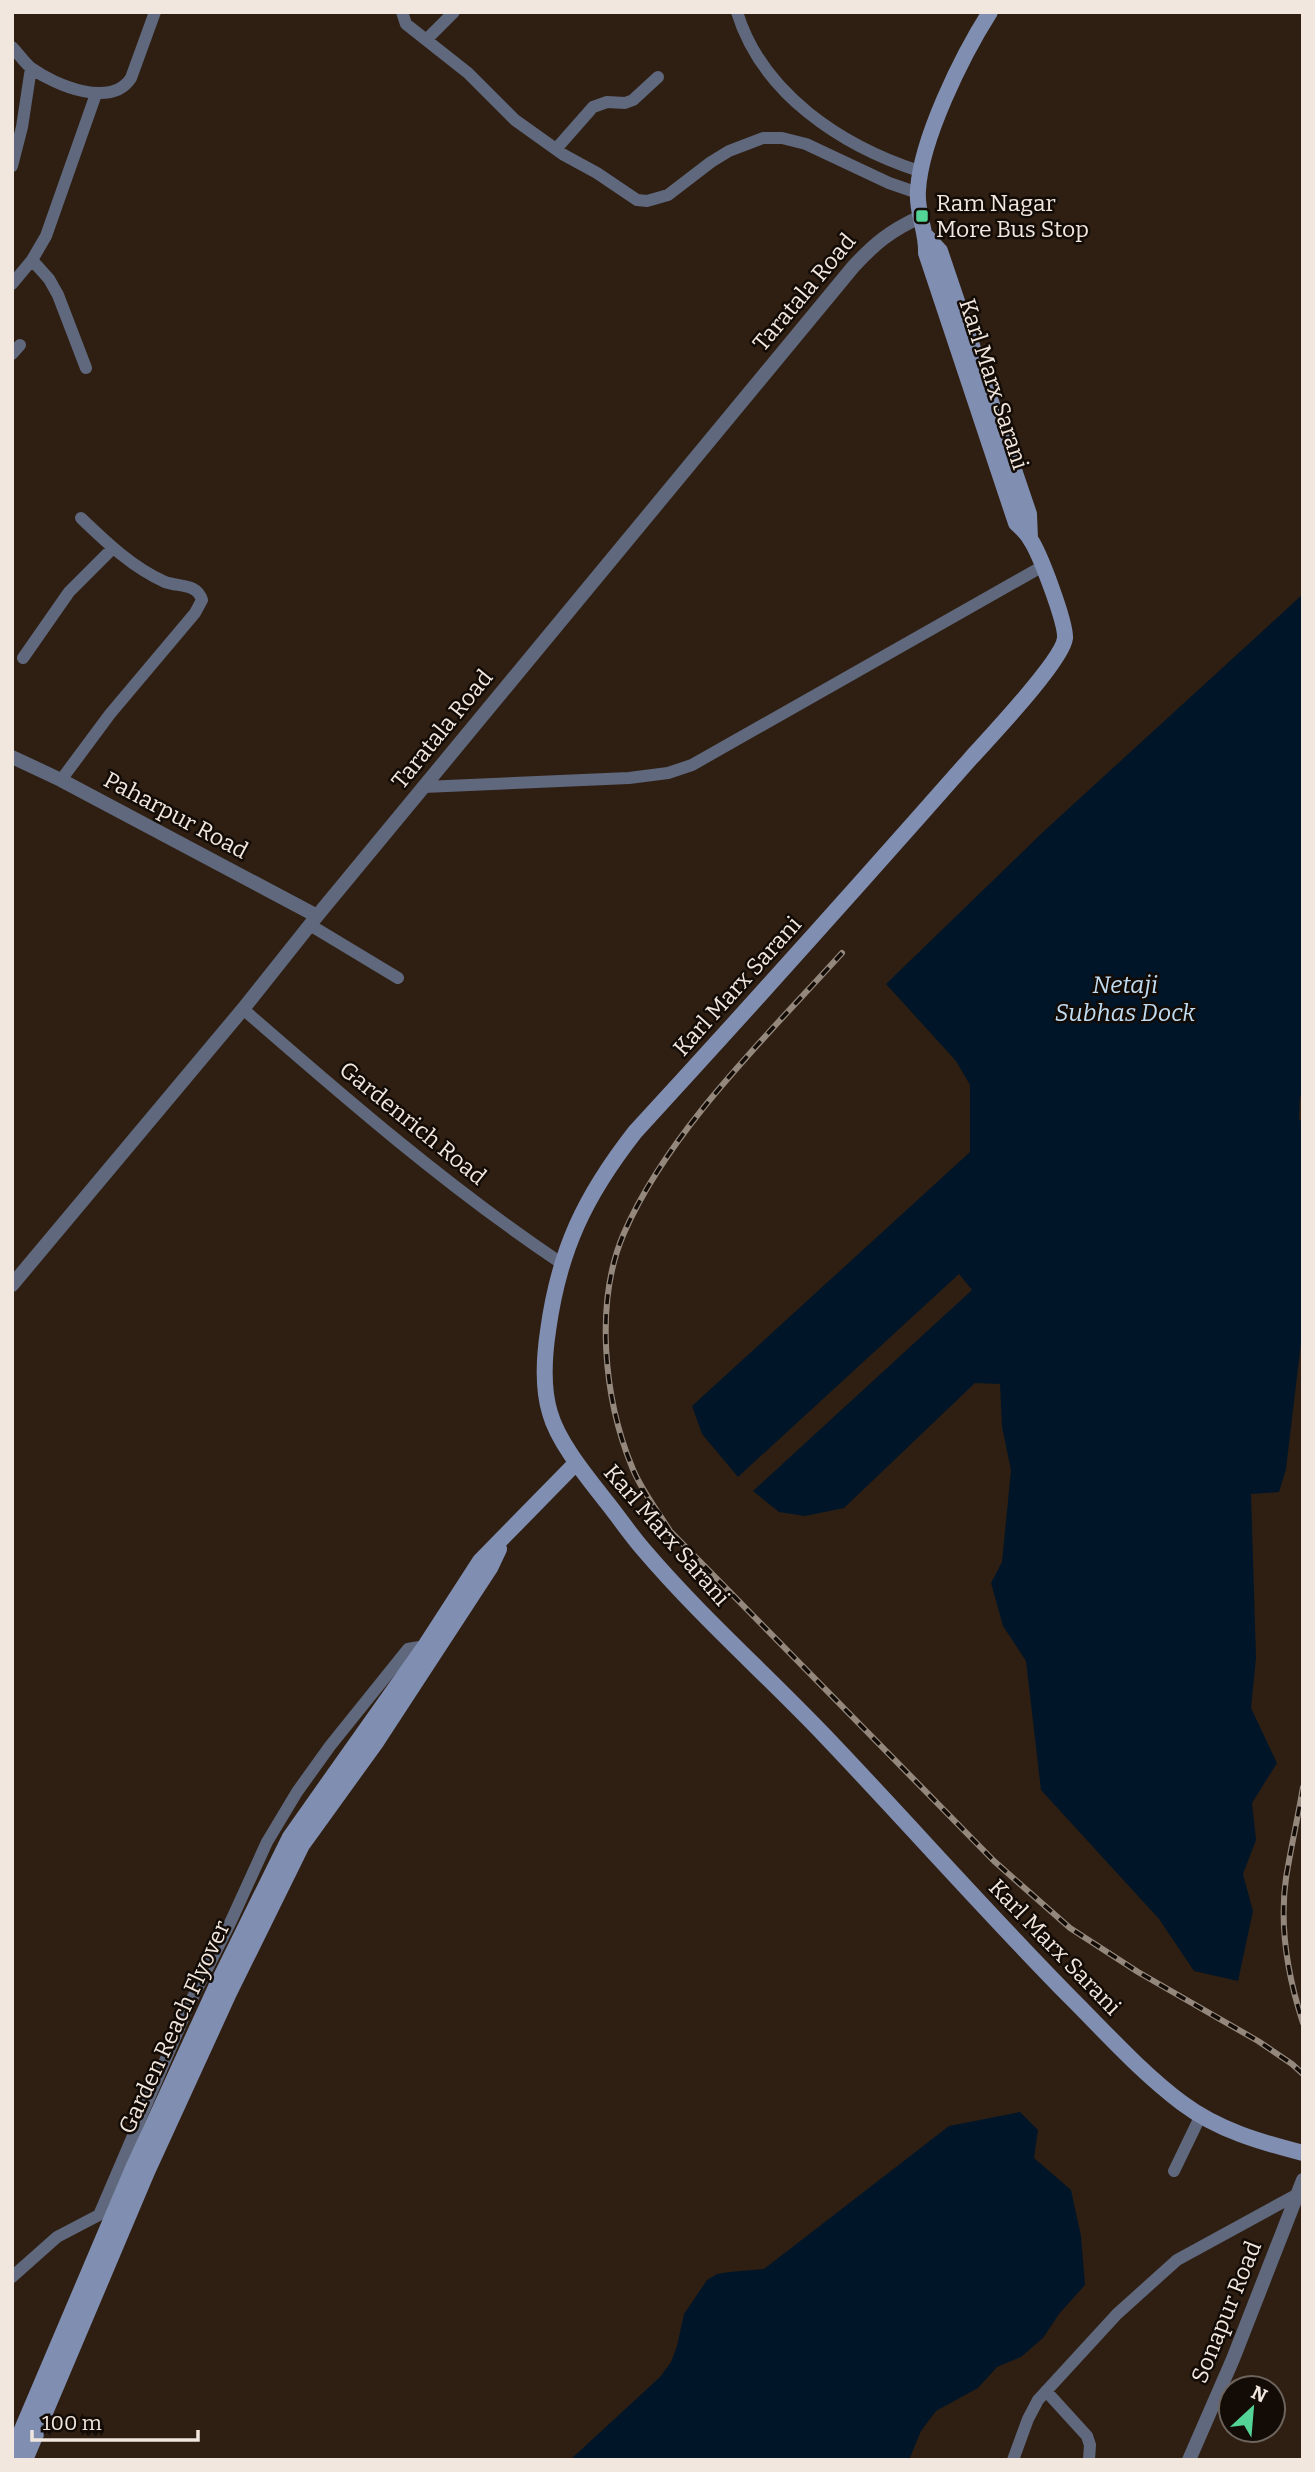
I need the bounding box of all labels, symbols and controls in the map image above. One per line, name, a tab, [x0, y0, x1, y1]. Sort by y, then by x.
place label: Ram Nagar More Bus Stop	[936, 189, 1089, 243]
marker: Ram Nagar More Bus Stop	[914, 208, 930, 224]
street label: Taratala Road	[747, 227, 862, 357]
street label: Karl Marx Sarani	[953, 295, 1035, 473]
street label: Taratala Road	[385, 664, 499, 794]
street label: Paharpur Road	[99, 765, 253, 865]
street label: Karl Marx Sarani	[667, 910, 807, 1061]
water label: Netaji Subhas Dock	[1055, 971, 1196, 1027]
street label: Gardenrich Road	[334, 1055, 492, 1191]
street label: Karl Marx Sarani	[598, 1459, 736, 1611]
street label: Karl Marx Sarani	[983, 1873, 1127, 2021]
street label: Garden Reach Flyover	[112, 1916, 236, 2138]
street label: Sonapur Road	[1185, 2237, 1267, 2387]
north arrow	[1217, 2374, 1287, 2444]
text: N	[1248, 2381, 1271, 2408]
scale bar	[32, 2398, 198, 2442]
text: 100 m	[42, 2410, 102, 2436]

